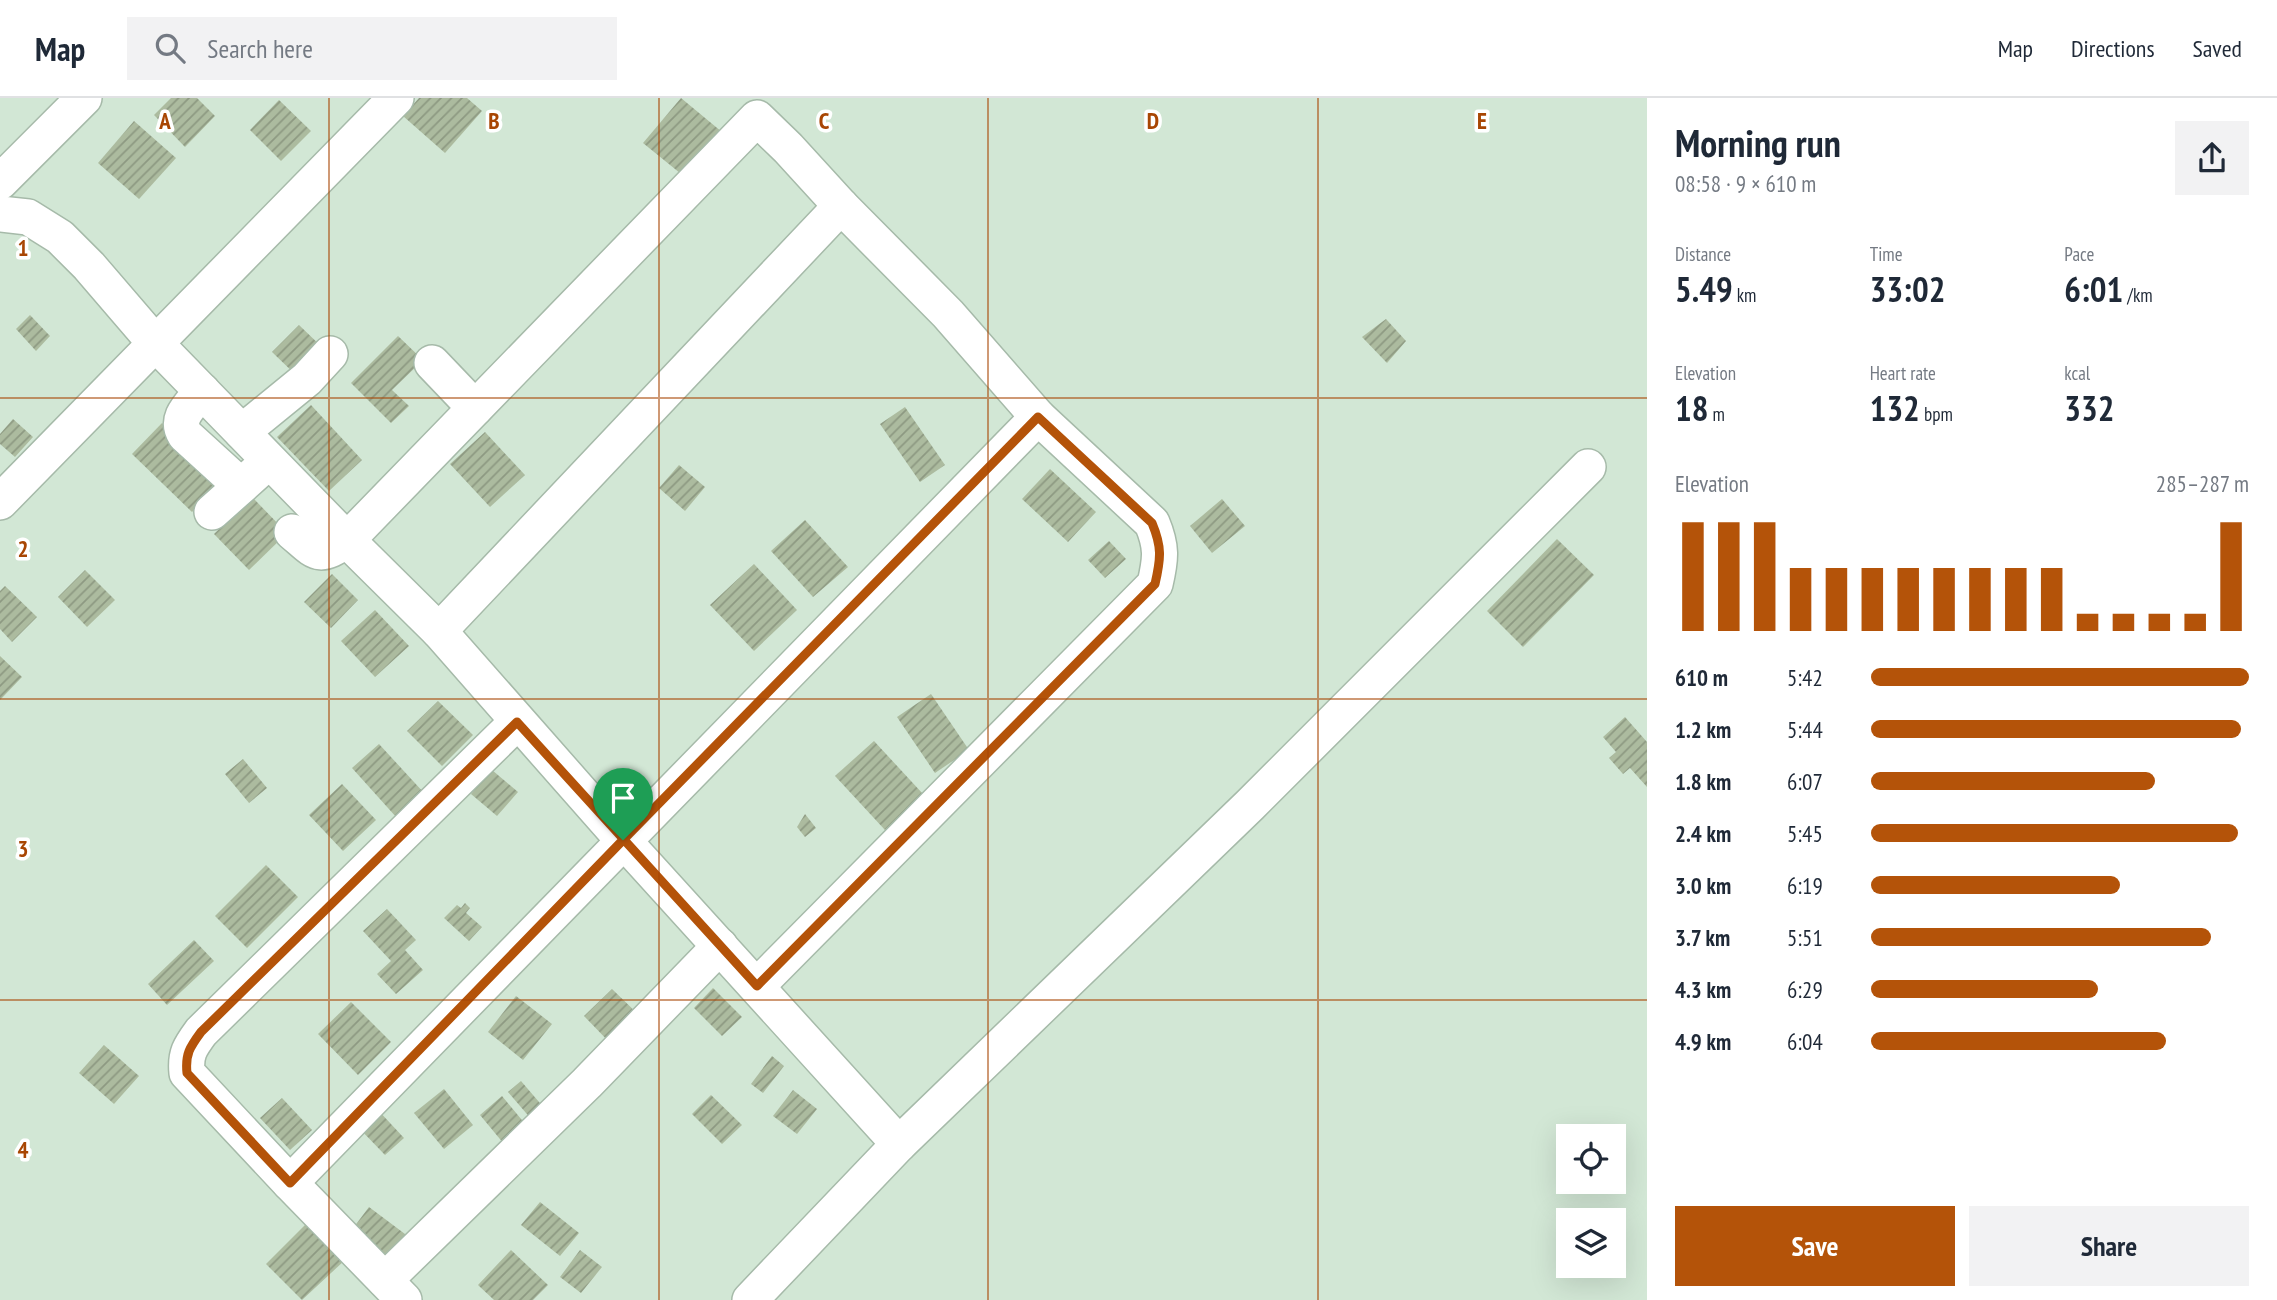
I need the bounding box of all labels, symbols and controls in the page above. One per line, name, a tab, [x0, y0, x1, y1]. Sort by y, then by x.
search box	[127, 17, 617, 80]
text: Map	[35, 27, 85, 70]
icon: search	[151, 29, 189, 67]
text: Search here	[207, 32, 313, 65]
text: Map	[1998, 33, 2033, 64]
text: Directions	[2071, 33, 2155, 64]
text: Saved	[2193, 33, 2242, 64]
text: A	[158, 106, 171, 135]
text: B	[488, 106, 500, 135]
text: C	[819, 106, 830, 135]
text: D	[1147, 106, 1159, 135]
text: E	[1477, 106, 1487, 135]
text: Morning run	[1675, 118, 1841, 167]
button: share	[2175, 121, 2249, 195]
text: 08:58 · 9 × 610 m	[1675, 169, 1816, 198]
text: 1	[18, 233, 29, 262]
text: Distance	[1675, 242, 1731, 266]
text: Time	[1870, 242, 1903, 266]
text: Pace	[2064, 242, 2094, 266]
text: 5.49	[1675, 266, 1733, 312]
text: 33:02	[1870, 266, 1945, 312]
text: 6:01	[2064, 266, 2123, 312]
text: km	[1733, 283, 1756, 307]
text: /km	[2123, 283, 2153, 307]
text: Elevation	[1675, 361, 1736, 385]
text: Heart rate	[1870, 361, 1936, 385]
text: kcal	[2064, 361, 2090, 385]
text: 18	[1675, 385, 1708, 431]
text: 132	[1870, 385, 1920, 431]
text: 332	[2064, 385, 2115, 431]
text: m	[1708, 402, 1725, 426]
text: bpm	[1920, 402, 1953, 426]
text: Elevation	[1675, 469, 1749, 498]
text: 285–287 m	[2156, 469, 2249, 498]
text: 2	[18, 534, 29, 563]
text: 610 m	[1675, 663, 1728, 692]
text: 5:42	[1787, 663, 1823, 692]
text: 1.2 km	[1675, 715, 1731, 744]
text: 5:44	[1787, 715, 1823, 744]
text: 1.8 km	[1675, 767, 1731, 796]
text: 6:07	[1787, 767, 1823, 796]
pin	[593, 768, 653, 840]
icon: arrive	[604, 779, 642, 817]
text: 2.4 km	[1675, 819, 1731, 848]
text: 5:45	[1787, 819, 1823, 848]
text: 3	[18, 834, 29, 863]
text: 3.0 km	[1675, 871, 1731, 900]
text: 6:19	[1787, 871, 1823, 900]
text: 3.7 km	[1675, 923, 1730, 952]
text: 5:51	[1787, 923, 1823, 952]
text: 4.3 km	[1675, 975, 1731, 1004]
text: 6:29	[1787, 975, 1823, 1004]
text: 4.9 km	[1675, 1027, 1731, 1056]
text: 6:04	[1787, 1027, 1823, 1056]
map controls	[1556, 1124, 1626, 1278]
button: locate	[1556, 1124, 1626, 1194]
text: 4	[18, 1135, 29, 1164]
button: Save	[1675, 1206, 1955, 1286]
button: Share	[1969, 1206, 2249, 1286]
button: layers	[1556, 1208, 1626, 1278]

